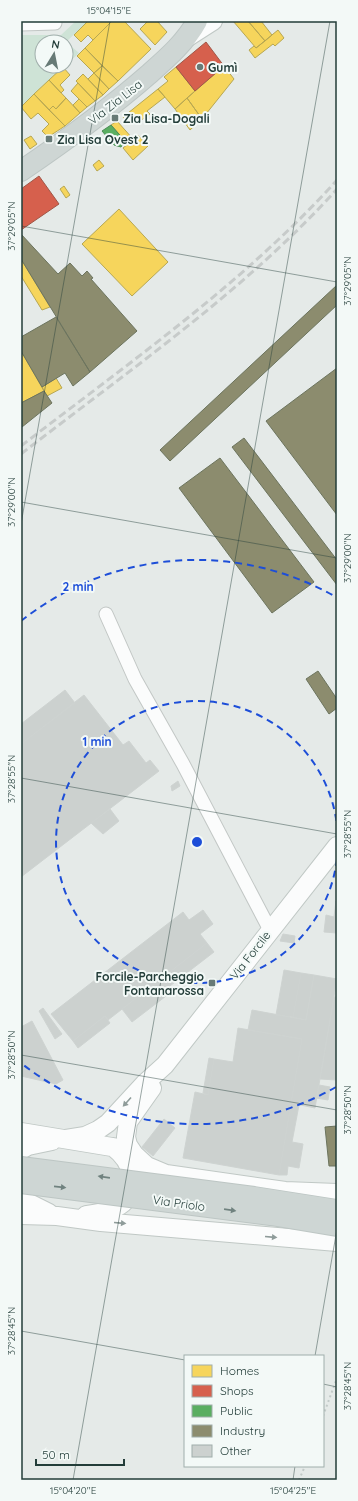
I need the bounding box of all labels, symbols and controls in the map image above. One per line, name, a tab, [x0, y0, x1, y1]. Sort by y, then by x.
text: 15°04'15"E	[87, 4, 131, 17]
north arrow	[34, 34, 74, 74]
text: N	[51, 37, 61, 52]
place label: Gumì	[208, 60, 237, 75]
marker: Gumì	[195, 62, 205, 72]
street label: Via Zia Lisa	[85, 76, 145, 128]
place label: Zia Lisa-Dogali	[123, 111, 210, 126]
marker: Zia Lisa-Dogali	[110, 113, 120, 123]
place label: Zia Lisa Ovest 2	[57, 132, 149, 147]
marker: Zia Lisa Ovest 2	[44, 134, 54, 144]
text: 37°29'05"N	[5, 201, 18, 251]
text: 37°29'05"N	[341, 256, 354, 306]
text: 37°29'00"N	[5, 477, 18, 527]
text: 37°29'00"N	[341, 533, 354, 583]
text: 2 min	[62, 579, 94, 594]
text: 1 min	[82, 734, 112, 749]
text: 37°28'55"N	[5, 755, 18, 803]
text: 37°28'55"N	[341, 810, 354, 858]
centre of rings	[190, 835, 204, 849]
street label: Via Forcile	[226, 928, 274, 982]
place label: Forcile-Parcheggio Fontanarossa	[95, 969, 205, 998]
marker: Forcile-Parcheggio Fontanarossa	[207, 978, 217, 988]
text: 37°28'50"N	[5, 1030, 18, 1080]
text: 37°28'50"N	[341, 1085, 354, 1135]
one-way arrow	[123, 1097, 132, 1107]
one-way arrow	[98, 1174, 110, 1180]
one-way arrow	[54, 1184, 66, 1191]
street label: Via Priolo	[152, 1192, 206, 1214]
one-way arrow	[224, 1207, 236, 1213]
one-way arrow	[114, 1220, 126, 1227]
one-way arrow	[265, 1233, 277, 1240]
text: 37°28'45"N	[5, 1307, 18, 1355]
legend	[184, 1355, 324, 1467]
text: 37°28'45"N	[341, 1362, 354, 1410]
text: Homes	[220, 1363, 260, 1378]
text: Shops	[220, 1383, 254, 1398]
text: Public	[220, 1403, 253, 1418]
text: Industry	[220, 1423, 265, 1438]
scale bar	[36, 1441, 124, 1467]
text: Other	[220, 1443, 252, 1458]
text: 50 m	[42, 1447, 70, 1462]
text: 15°04'20"E	[50, 1484, 97, 1497]
text: 15°04'25"E	[270, 1484, 316, 1497]

